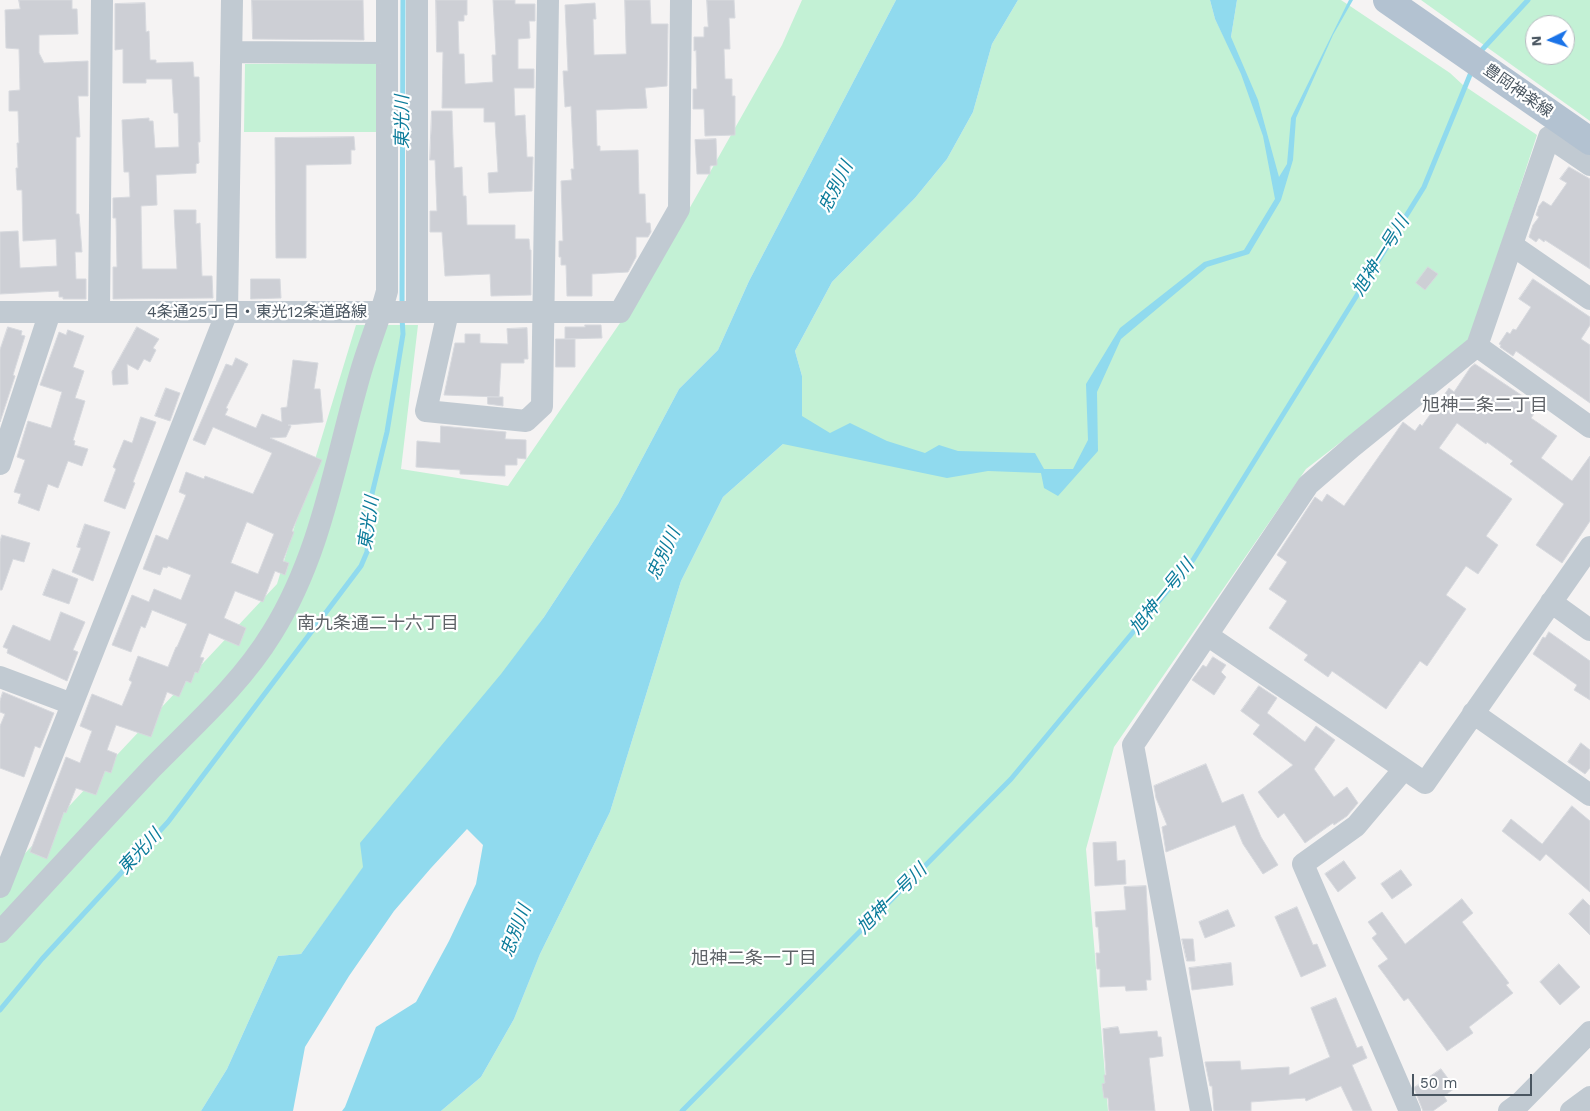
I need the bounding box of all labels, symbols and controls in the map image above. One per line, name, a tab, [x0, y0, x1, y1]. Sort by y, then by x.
north arrow	[1525, 15, 1575, 65]
text: N	[1528, 35, 1544, 47]
street label: 豊岡神楽線	[1480, 60, 1556, 122]
water label: 東光川	[392, 95, 414, 149]
water label: 忠別川	[814, 158, 858, 216]
water label: 旭神一号川	[1348, 212, 1414, 300]
street label: 4条通25丁目・東光12条道路線	[147, 302, 367, 322]
district label: 旭神二条二丁目	[1422, 395, 1548, 417]
water label: 東光川	[355, 495, 383, 551]
water label: 忠別川	[643, 525, 685, 583]
water label: 旭神一号川	[1125, 555, 1199, 639]
district label: 南九条通二十六丁目	[297, 613, 459, 635]
water label: 東光川	[114, 825, 166, 879]
water label: 旭神一号川	[853, 860, 931, 938]
water label: 忠別川	[496, 902, 536, 960]
district label: 旭神二条一丁目	[691, 948, 817, 970]
scale bar	[1415, 1064, 1535, 1096]
text: 50 m	[1420, 1074, 1457, 1092]

